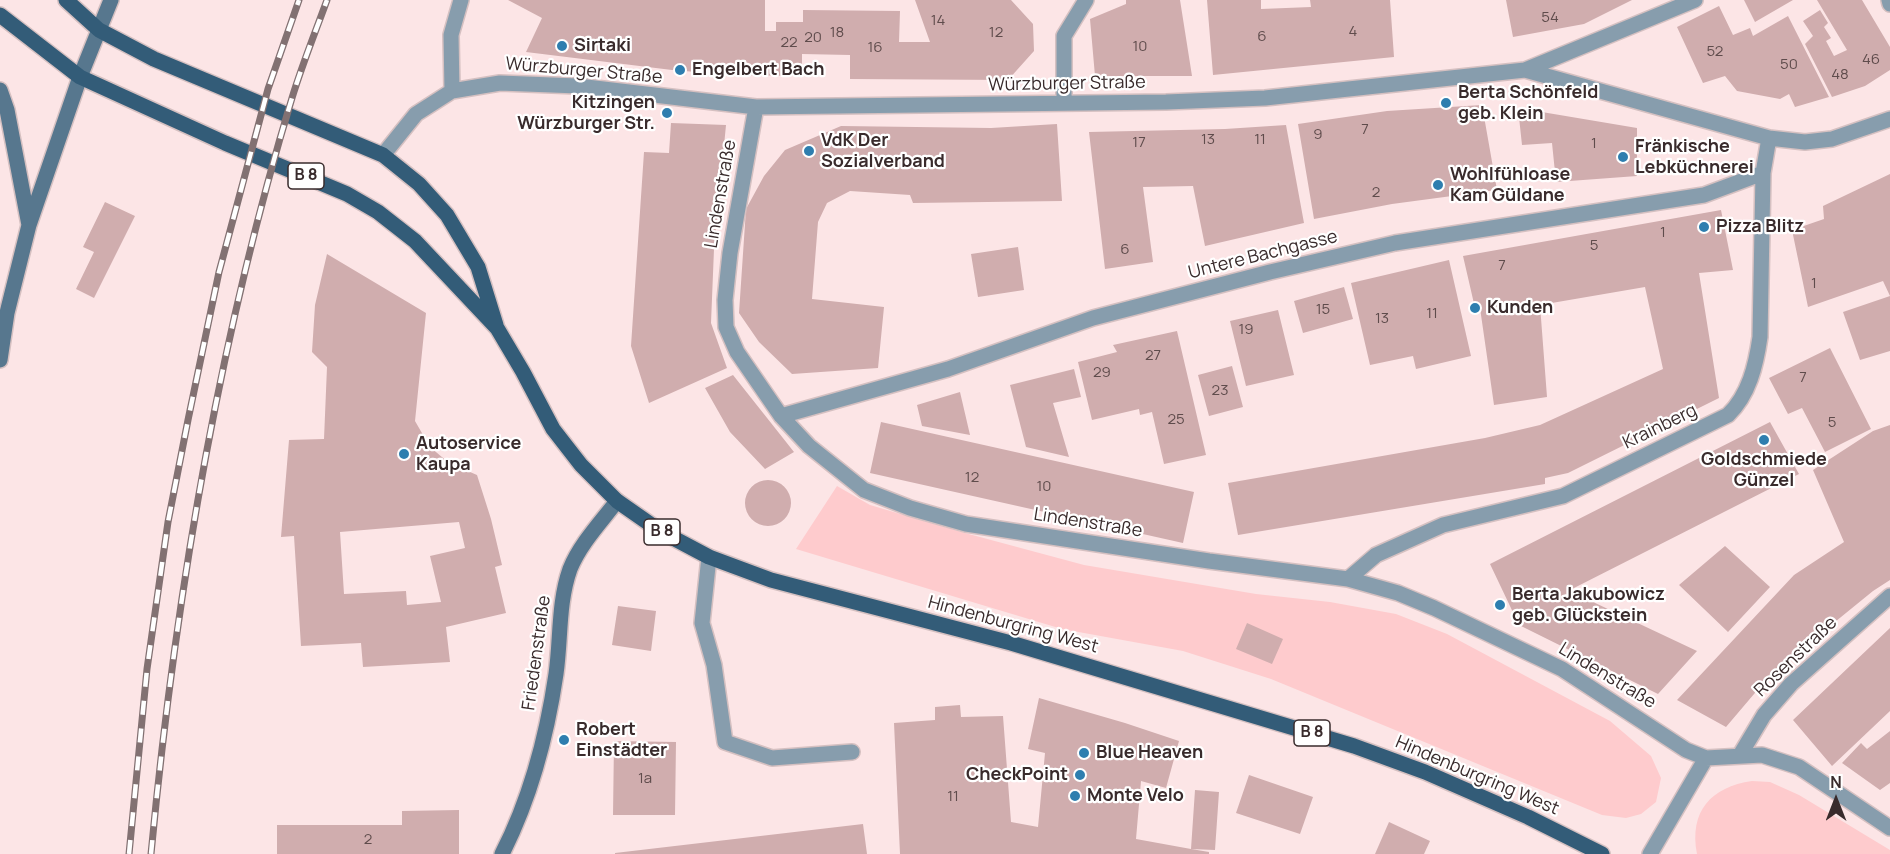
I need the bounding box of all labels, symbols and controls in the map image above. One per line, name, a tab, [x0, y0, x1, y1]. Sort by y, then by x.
house number: 54	[1541, 9, 1559, 27]
house number: 14	[931, 12, 945, 30]
house number: 4	[1349, 23, 1357, 41]
house number: 18	[830, 24, 844, 42]
house number: 12	[989, 24, 1003, 42]
house number: 6	[1257, 28, 1267, 46]
house number: 20	[804, 29, 822, 47]
house number: 22	[780, 34, 798, 52]
place label: Sirtaki	[574, 35, 631, 57]
house number: 10	[1133, 38, 1147, 56]
marker: Sirtaki	[555, 39, 569, 53]
house number: 16	[867, 39, 883, 57]
house number: 52	[1707, 43, 1723, 61]
house number: 46	[1862, 51, 1880, 69]
street label: Würzburger Straße	[505, 53, 663, 89]
house number: 50	[1780, 56, 1798, 74]
place label: Engelbert Bach	[692, 59, 825, 81]
marker: Engelbert Bach	[673, 63, 687, 77]
house number: 48	[1831, 66, 1849, 84]
street label: Würzburger Straße	[988, 72, 1146, 96]
place label: Berta Schönfeld geb. Klein	[1458, 82, 1598, 124]
place label: Kitzingen Würzburger Str.	[517, 92, 655, 134]
marker: Berta Schönfeld geb. Klein	[1439, 96, 1453, 110]
marker: Kitzingen Würzburger Str.	[660, 106, 674, 120]
house number: 7	[1361, 121, 1369, 139]
house number: 9	[1313, 126, 1323, 144]
place label: VdK Der Sozialverband	[821, 130, 945, 172]
house number: 13	[1201, 131, 1215, 149]
house number: 11	[1254, 131, 1266, 149]
house number: 17	[1132, 134, 1146, 152]
house number: 1	[1591, 135, 1597, 153]
place label: Fränkische Lebküchnerei	[1635, 136, 1754, 178]
street label: Lindenstraße	[701, 138, 741, 250]
marker: VdK Der Sozialverband	[802, 144, 816, 158]
marker: Fränkische Lebküchnerei	[1616, 150, 1630, 164]
road number: B 8	[288, 163, 324, 189]
place label: Wohlfühloase Kam Güldane	[1450, 164, 1570, 207]
marker: Wohlfühloase Kam Güldane	[1431, 178, 1445, 192]
house number: 2	[1372, 184, 1380, 202]
place label: Pizza Blitz	[1716, 216, 1804, 238]
marker: Pizza Blitz	[1697, 220, 1711, 234]
house number: 1	[1660, 224, 1666, 242]
street label: Untere Bachgasse	[1186, 226, 1340, 284]
house number: 5	[1590, 237, 1598, 255]
house number: 6	[1120, 241, 1130, 259]
house number: 7	[1498, 257, 1506, 275]
house number: 1	[1811, 275, 1817, 293]
place label: Kunden	[1487, 297, 1553, 319]
house number: 15	[1316, 301, 1330, 319]
marker: Kunden	[1468, 301, 1482, 315]
house number: 11	[1426, 305, 1438, 323]
house number: 13	[1375, 310, 1389, 328]
house number: 19	[1238, 321, 1254, 339]
house number: 27	[1145, 347, 1161, 365]
house number: 29	[1093, 364, 1111, 382]
house number: 7	[1799, 369, 1807, 387]
house number: 23	[1212, 382, 1228, 400]
street label: Krainberg	[1619, 400, 1701, 454]
house number: 25	[1167, 411, 1185, 429]
house number: 5	[1828, 414, 1836, 432]
place label: Autoservice Kaupa	[416, 433, 521, 476]
marker: Goldschmiede Günzel	[1757, 433, 1771, 447]
marker: Autoservice Kaupa	[397, 447, 411, 461]
place label: Goldschmiede Günzel	[1701, 449, 1827, 492]
house number: 12	[965, 469, 979, 487]
house number: 10	[1037, 478, 1051, 496]
street label: Lindenstraße	[1032, 504, 1144, 542]
road number: B 8	[644, 519, 680, 545]
place label: Berta Jakubowicz geb. Glückstein	[1512, 584, 1665, 626]
street label: Hindenburgring West	[925, 592, 1101, 658]
street label: Friedenstraße	[518, 594, 556, 712]
marker: Berta Jakubowicz geb. Glückstein	[1493, 598, 1507, 612]
street label: Rosenstraße	[1750, 612, 1842, 702]
street label: Lindenstraße	[1554, 638, 1660, 714]
place label: Robert Einstädter	[576, 719, 667, 762]
road number: B 8	[1294, 720, 1330, 746]
street label: Hindenburgring West	[1392, 732, 1562, 820]
marker: Robert Einstädter	[557, 733, 571, 747]
place label: Blue Heaven	[1096, 742, 1203, 764]
marker: Blue Heaven	[1077, 746, 1091, 760]
place label: CheckPoint	[966, 764, 1068, 786]
marker: CheckPoint	[1073, 768, 1087, 782]
house number: 1a	[638, 770, 652, 788]
north arrow	[1806, 770, 1866, 830]
text: N	[1830, 771, 1842, 793]
place label: Monte Velo	[1087, 785, 1184, 807]
house number: 11	[947, 788, 959, 806]
marker: Monte Velo	[1068, 789, 1082, 803]
house number: 2	[364, 831, 372, 849]

